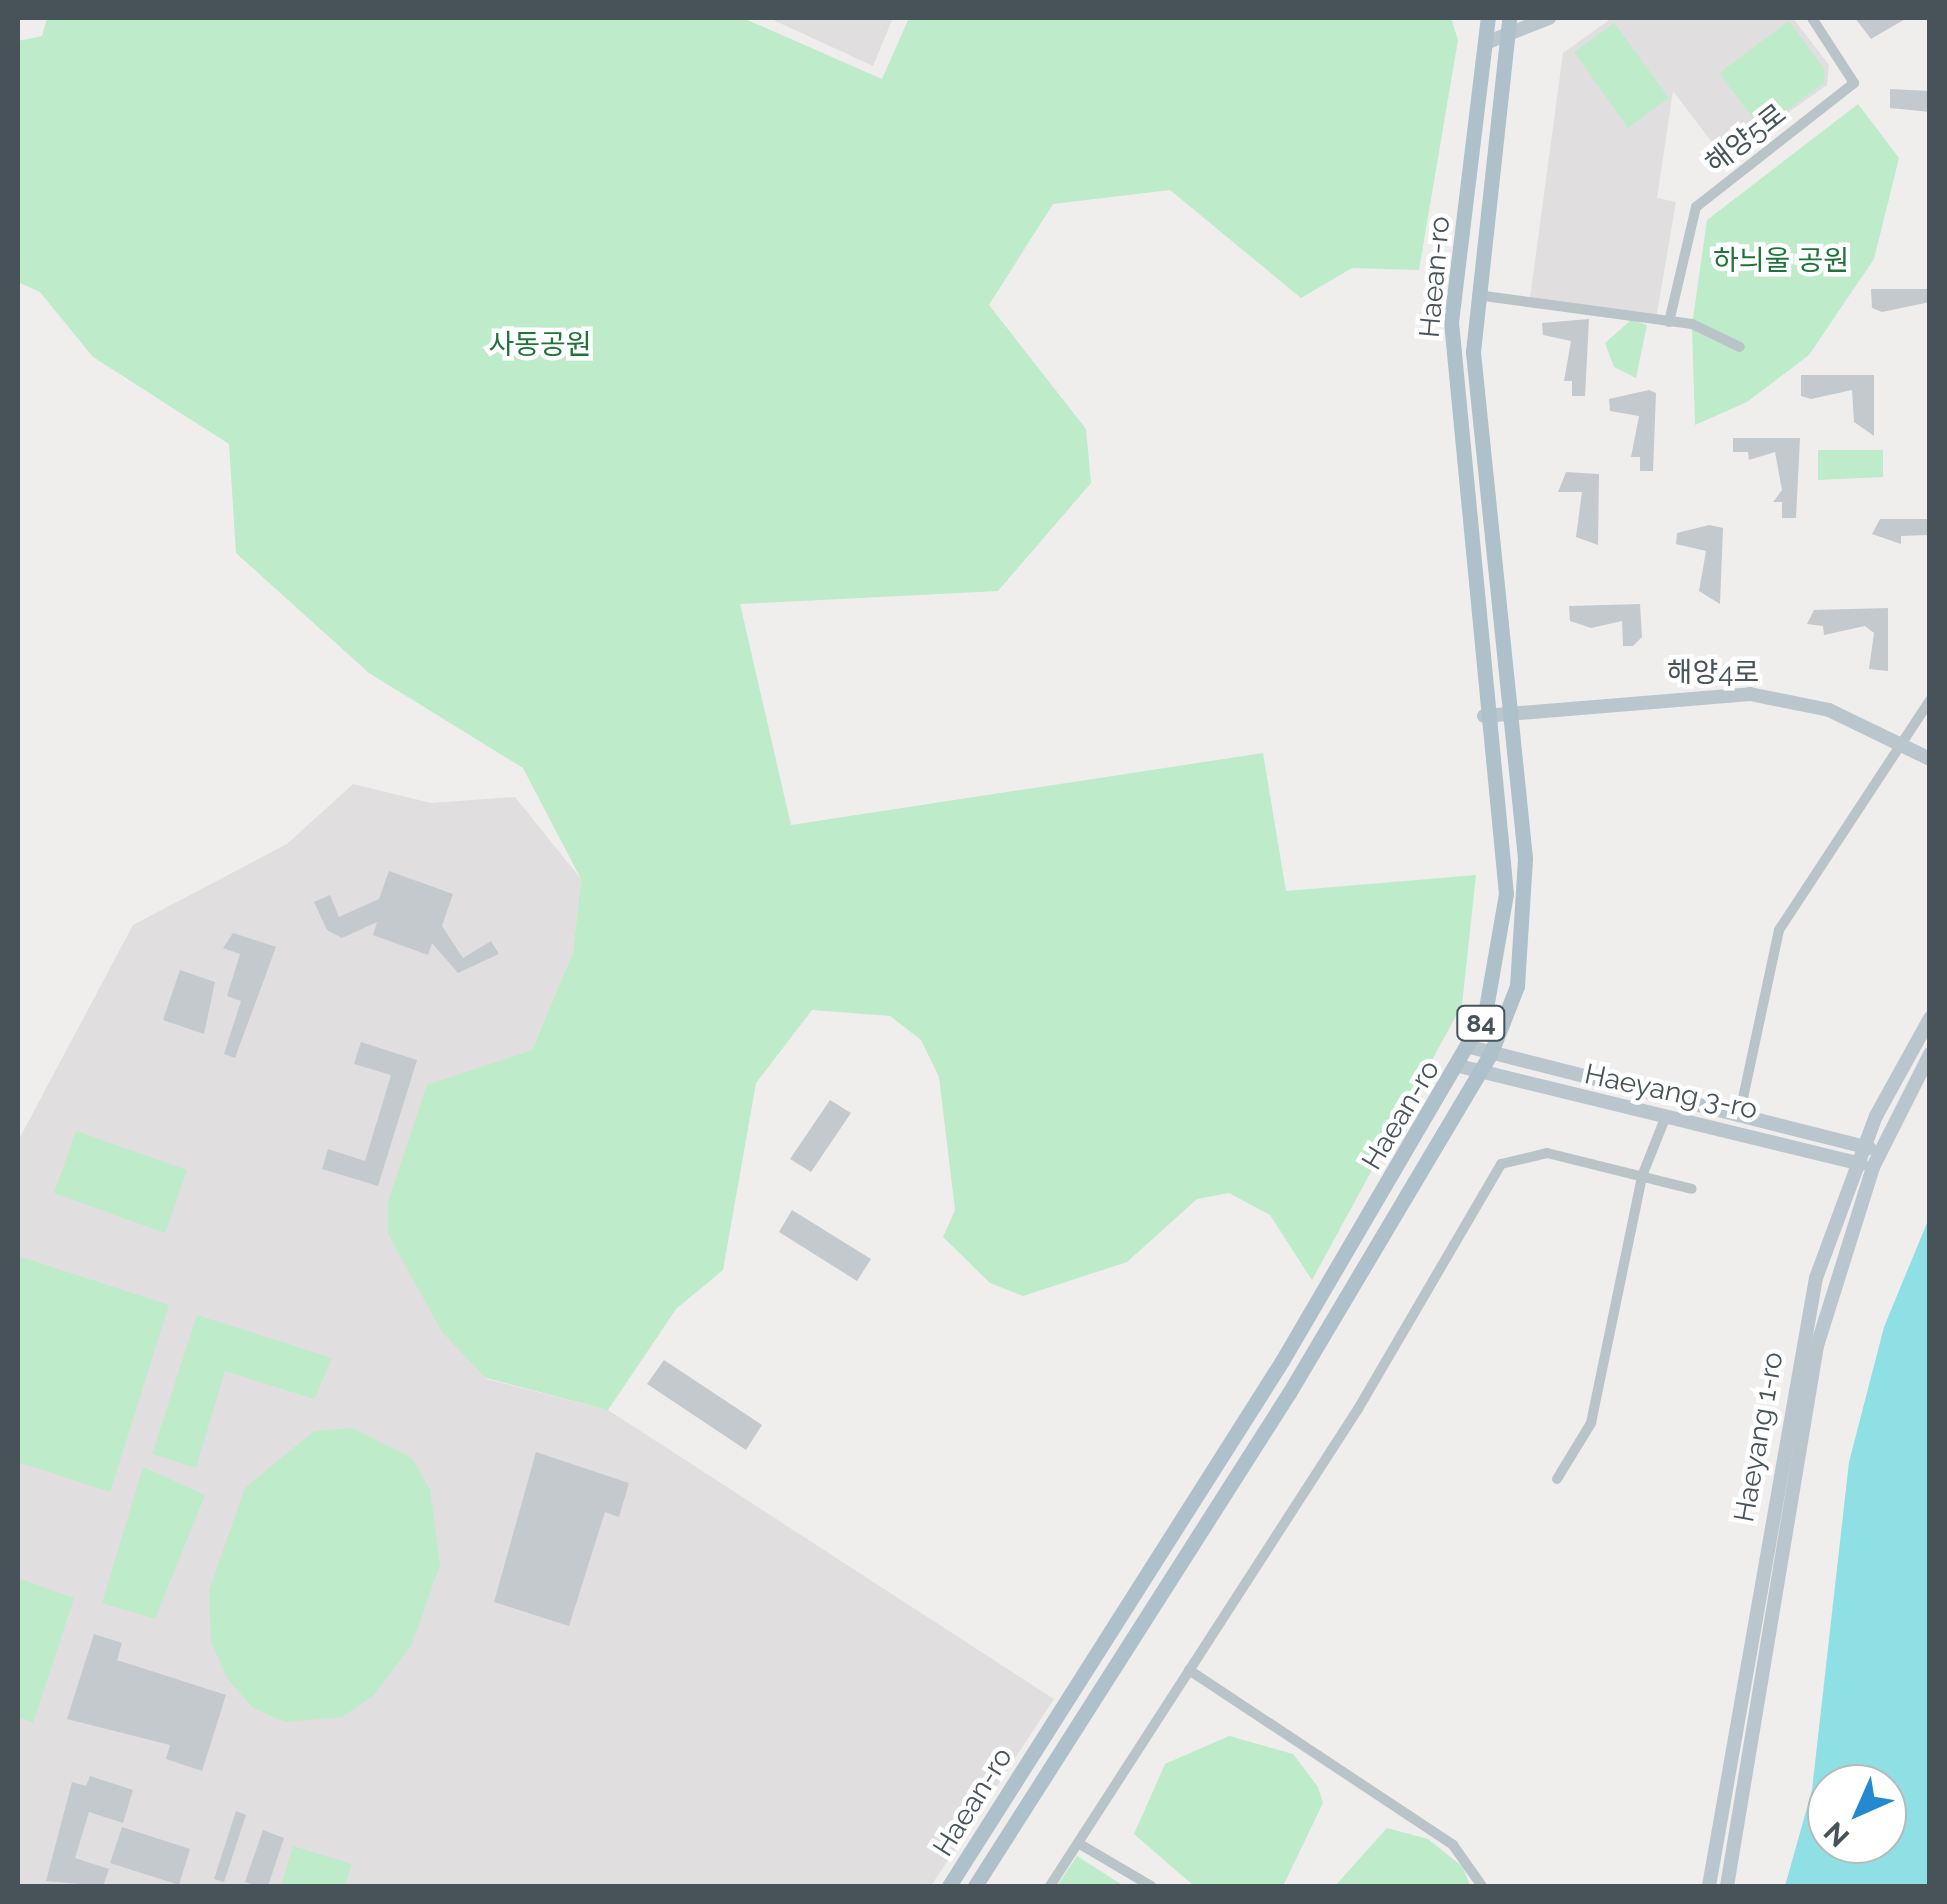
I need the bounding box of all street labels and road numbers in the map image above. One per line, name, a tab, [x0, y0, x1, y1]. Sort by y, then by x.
street label: 해양5로	[1699, 97, 1793, 181]
street label: Haean-ro	[1413, 215, 1457, 339]
street label: 해양4로	[1667, 656, 1759, 690]
road number: 84	[1456, 1003, 1506, 1043]
street label: Haean-ro	[1355, 1054, 1447, 1176]
street label: Haeyang 3-ro	[1582, 1057, 1760, 1127]
street label: Haeyang 1-ro	[1728, 1349, 1790, 1525]
street label: Haean-ro	[927, 1742, 1019, 1862]

